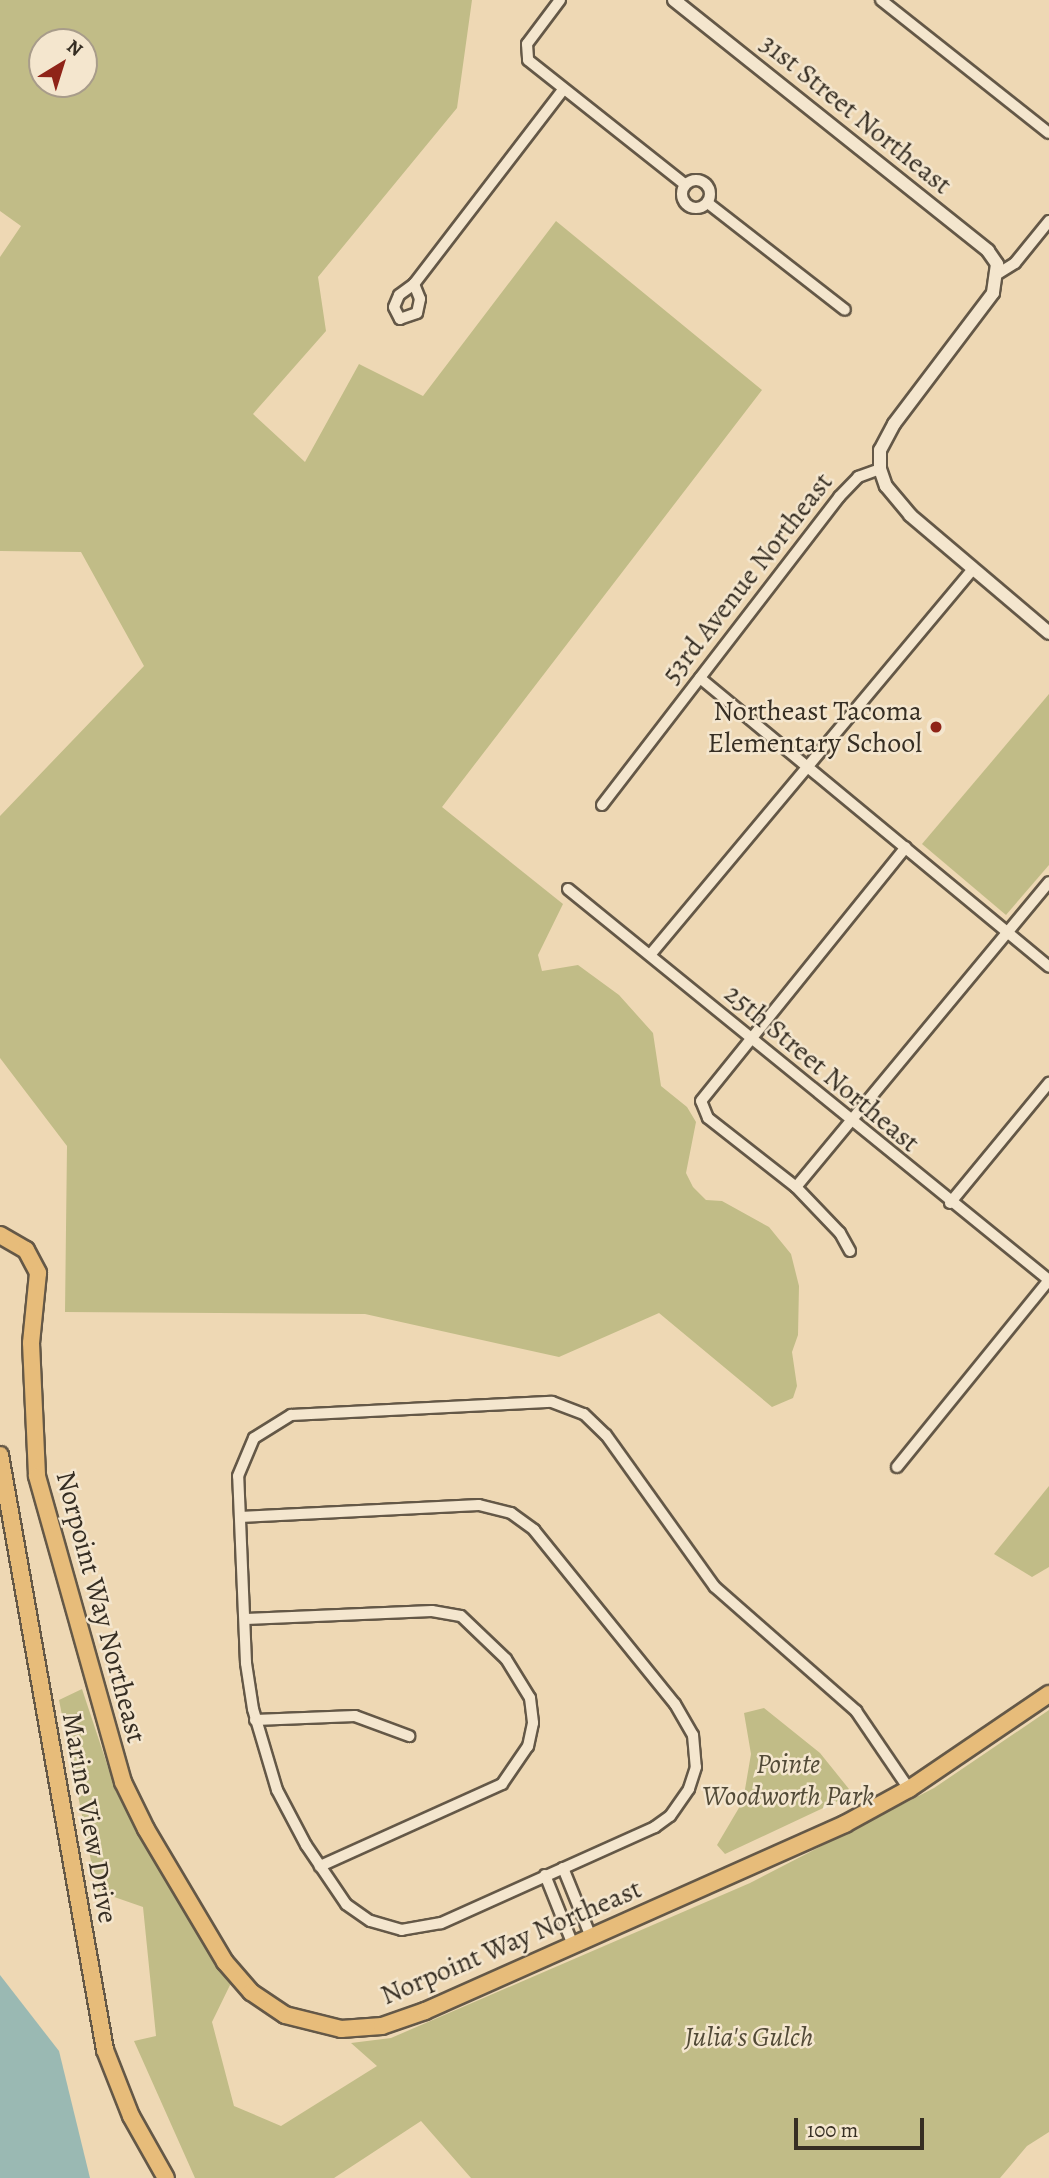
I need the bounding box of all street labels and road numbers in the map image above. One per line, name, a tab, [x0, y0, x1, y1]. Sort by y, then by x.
street label: 31st Street Northeast	[754, 27, 958, 201]
street label: 53rd Avenue Northeast	[654, 466, 840, 690]
street label: 25th Street Northeast	[718, 977, 926, 1159]
street label: Norpoint Way Northeast	[49, 1467, 153, 1747]
street label: Marine View Drive	[55, 1710, 125, 1926]
street label: Norpoint Way Northeast	[376, 1872, 646, 2012]

